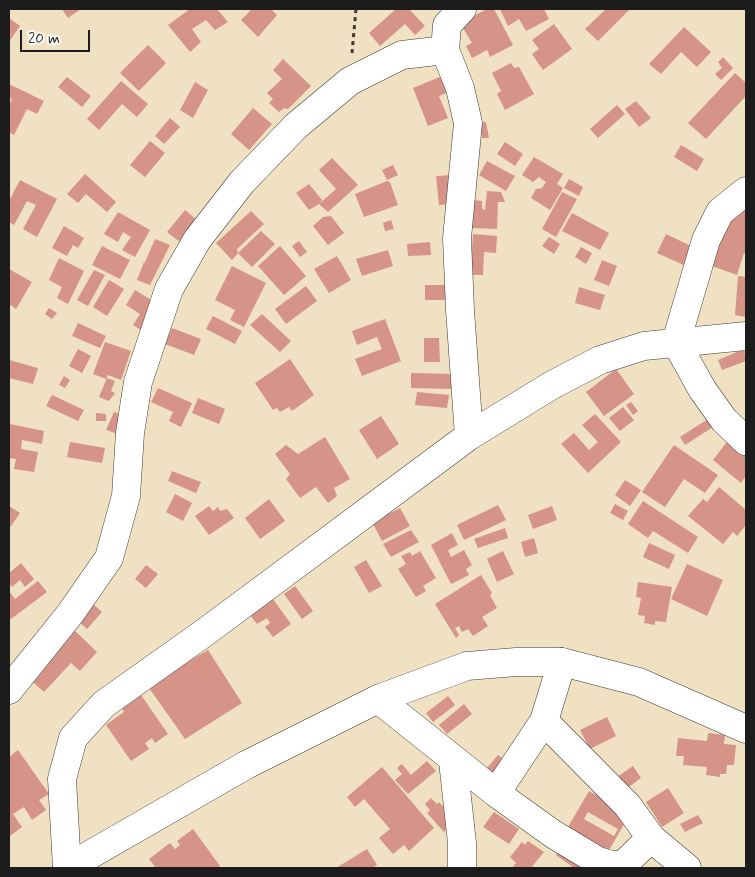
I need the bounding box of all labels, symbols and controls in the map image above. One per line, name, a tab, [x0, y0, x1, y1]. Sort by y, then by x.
scale bar	[22, 20, 92, 52]
text: 20 m	[28, 29, 60, 49]

